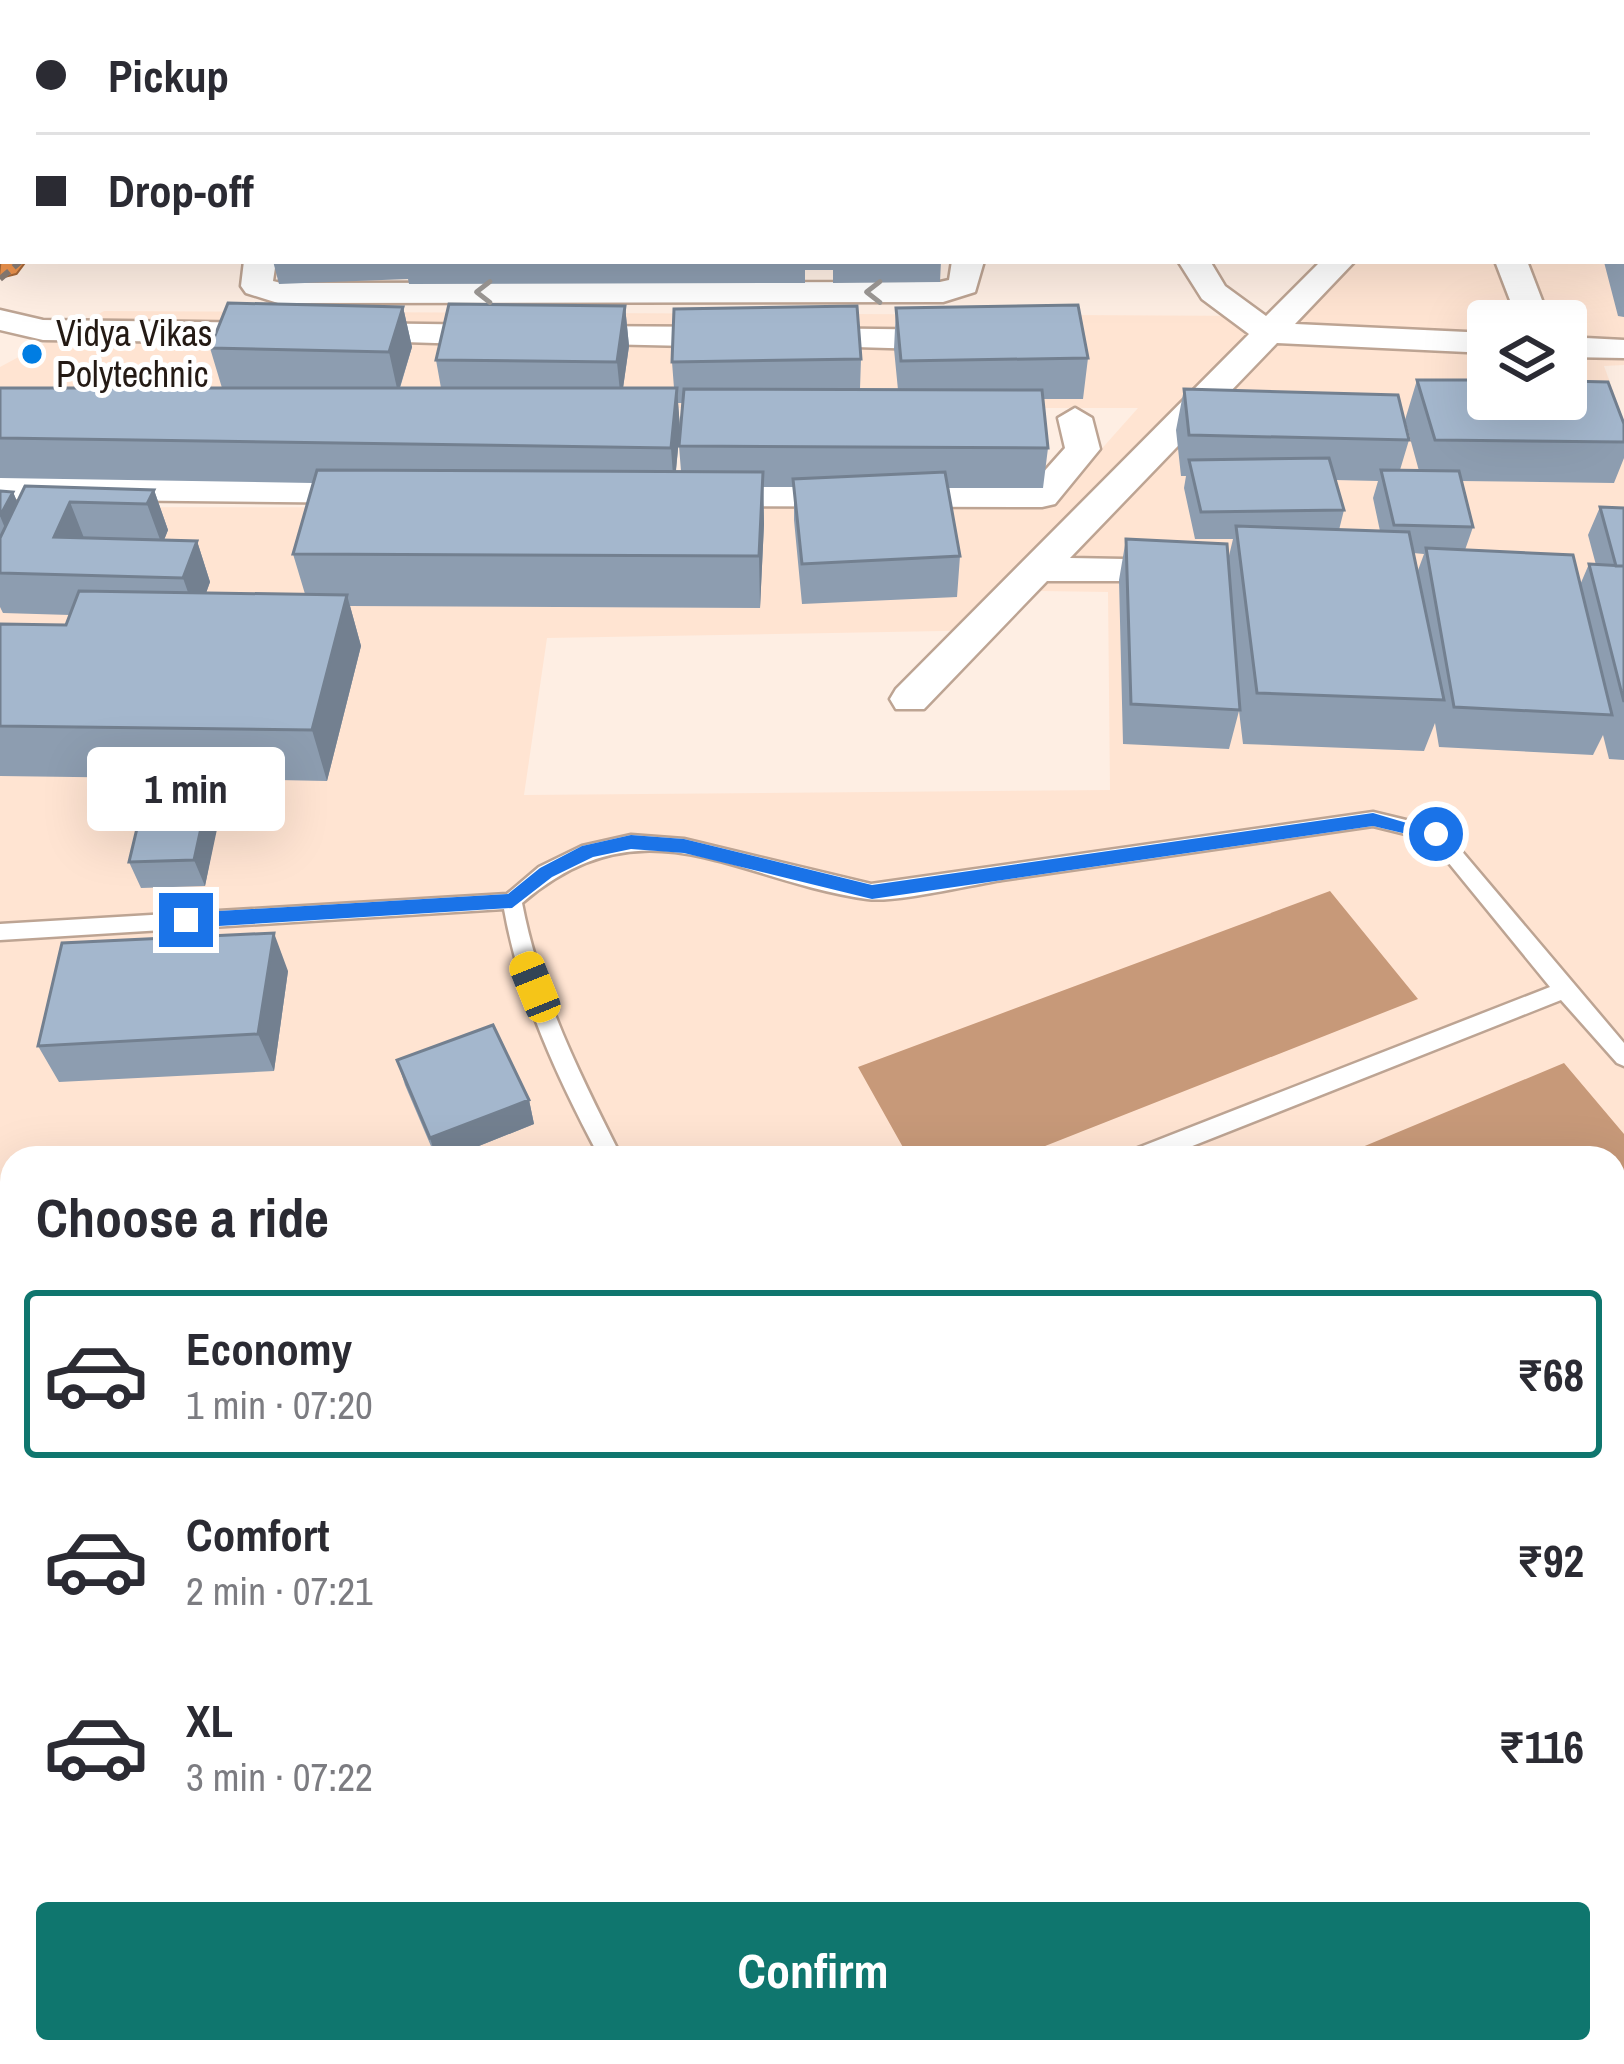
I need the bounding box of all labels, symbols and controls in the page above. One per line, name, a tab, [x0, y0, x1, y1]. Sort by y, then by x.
text: Pickup	[108, 45, 229, 106]
text: Drop-off	[108, 160, 254, 221]
one-way arrow	[474, 279, 492, 305]
one-way arrow	[864, 279, 882, 305]
map controls	[1467, 300, 1587, 420]
button: layers	[1467, 300, 1587, 420]
place label: Vidya Vikas Polytechnic	[56, 309, 213, 398]
marker: Vidya Vikas Polytechnic	[19, 341, 45, 367]
callout: 1 min	[87, 746, 285, 830]
text: 1 min	[144, 763, 228, 815]
route start	[1409, 807, 1463, 861]
route end	[159, 893, 213, 947]
car	[505, 947, 565, 1027]
text: Choose a ride	[36, 1181, 329, 1254]
text: Economy	[186, 1318, 352, 1379]
icon: car	[42, 1320, 150, 1428]
text: ₹68	[1517, 1344, 1584, 1405]
text: 1 min · 07:20	[186, 1379, 373, 1431]
text: Comfort	[186, 1504, 329, 1565]
icon: car	[42, 1506, 150, 1614]
text: ₹92	[1517, 1530, 1584, 1591]
text: 2 min · 07:21	[186, 1565, 373, 1617]
text: XL	[186, 1690, 233, 1751]
icon: car	[42, 1692, 150, 1800]
text: ₹116	[1498, 1716, 1584, 1777]
text: 3 min · 07:22	[186, 1751, 373, 1803]
button: Confirm	[36, 1902, 1590, 2040]

